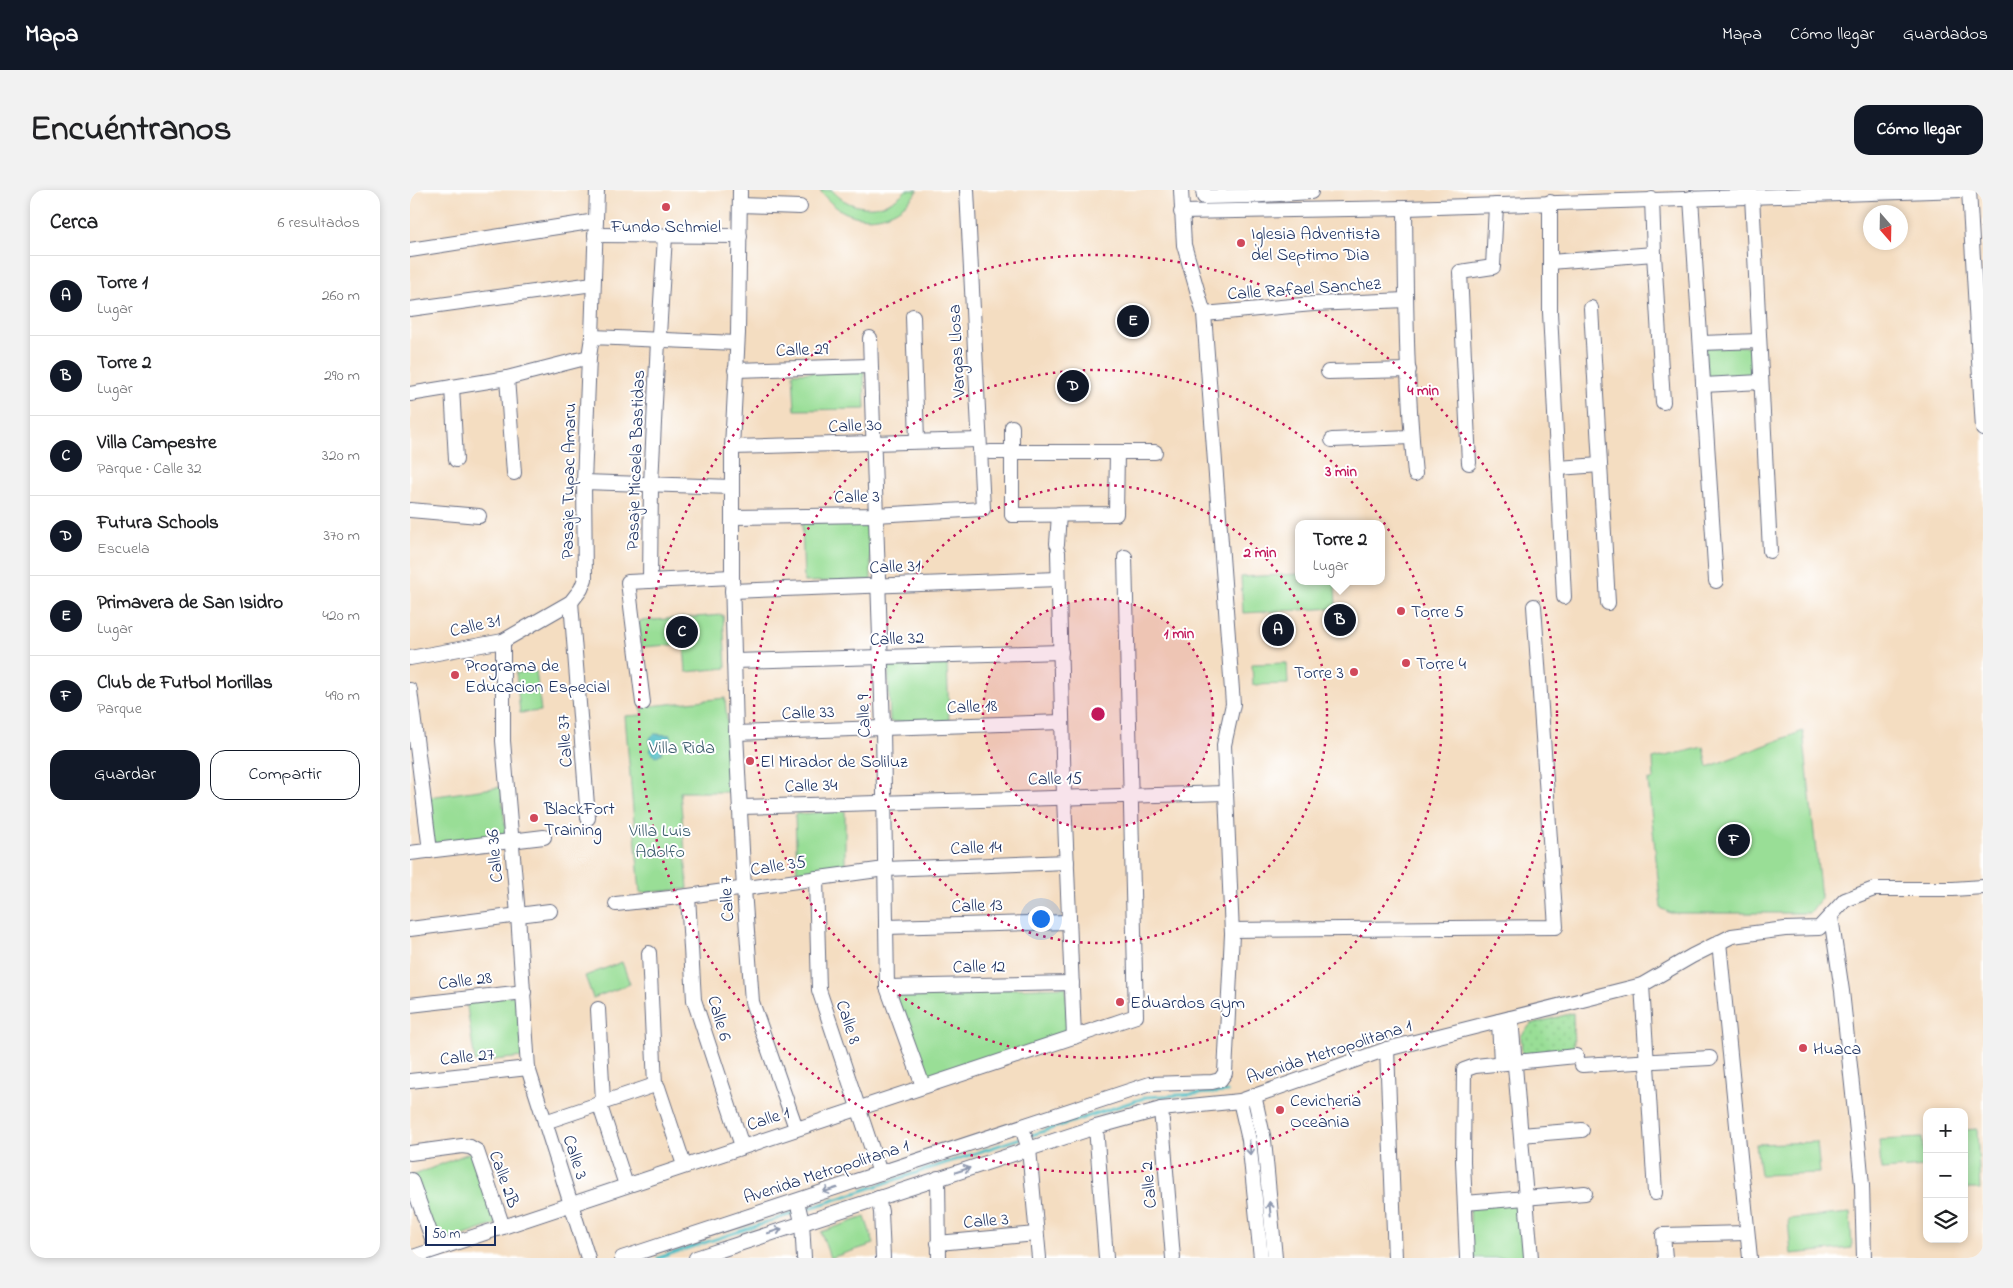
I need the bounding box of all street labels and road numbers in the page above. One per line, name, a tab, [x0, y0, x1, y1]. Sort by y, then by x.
street label: Calle Rafael Sanchez	[1226, 272, 1382, 308]
street label: Vargas Llosa	[943, 304, 974, 399]
street label: Calle 29	[775, 337, 829, 365]
street label: Pasaje Micaela Bastidas	[621, 369, 653, 551]
street label: Pasaje Tupac Amaru	[556, 403, 584, 559]
street label: Calle 30	[828, 413, 882, 441]
street label: Calle 3	[834, 485, 880, 511]
street label: Calle 31	[869, 554, 921, 582]
street label: Calle 31	[447, 608, 504, 645]
street label: Calle 32	[869, 626, 925, 654]
street label: Calle 9	[851, 693, 879, 738]
street label: Calle 18	[946, 694, 998, 722]
street label: Calle 33	[781, 700, 835, 728]
street label: Calle 37	[551, 713, 581, 768]
street label: Calle 15	[1028, 767, 1082, 793]
street label: Calle 34	[784, 773, 839, 801]
street label: Calle 36	[481, 828, 511, 884]
street label: Calle 14	[950, 835, 1003, 863]
street label: Calle 35	[749, 850, 808, 884]
street label: Calle 7	[714, 875, 742, 922]
street label: Calle 13	[951, 893, 1003, 921]
street label: Calle 12	[952, 955, 1006, 981]
street label: Calle 28	[437, 966, 494, 998]
street label: Calle 6	[699, 993, 737, 1044]
street label: Calle 8	[828, 997, 866, 1048]
street label: Avenida Metropolitana 1	[1244, 1014, 1416, 1092]
street label: Calle 27	[439, 1042, 496, 1074]
street label: Calle 1	[744, 1101, 794, 1139]
street label: Calle 3	[555, 1132, 594, 1183]
street label: Avenida Metropolitana 1	[741, 1134, 913, 1212]
street label: Calle 2B	[481, 1147, 525, 1212]
street label: Calle 2	[1135, 1160, 1165, 1209]
street label: Calle 3	[962, 1207, 1010, 1237]

